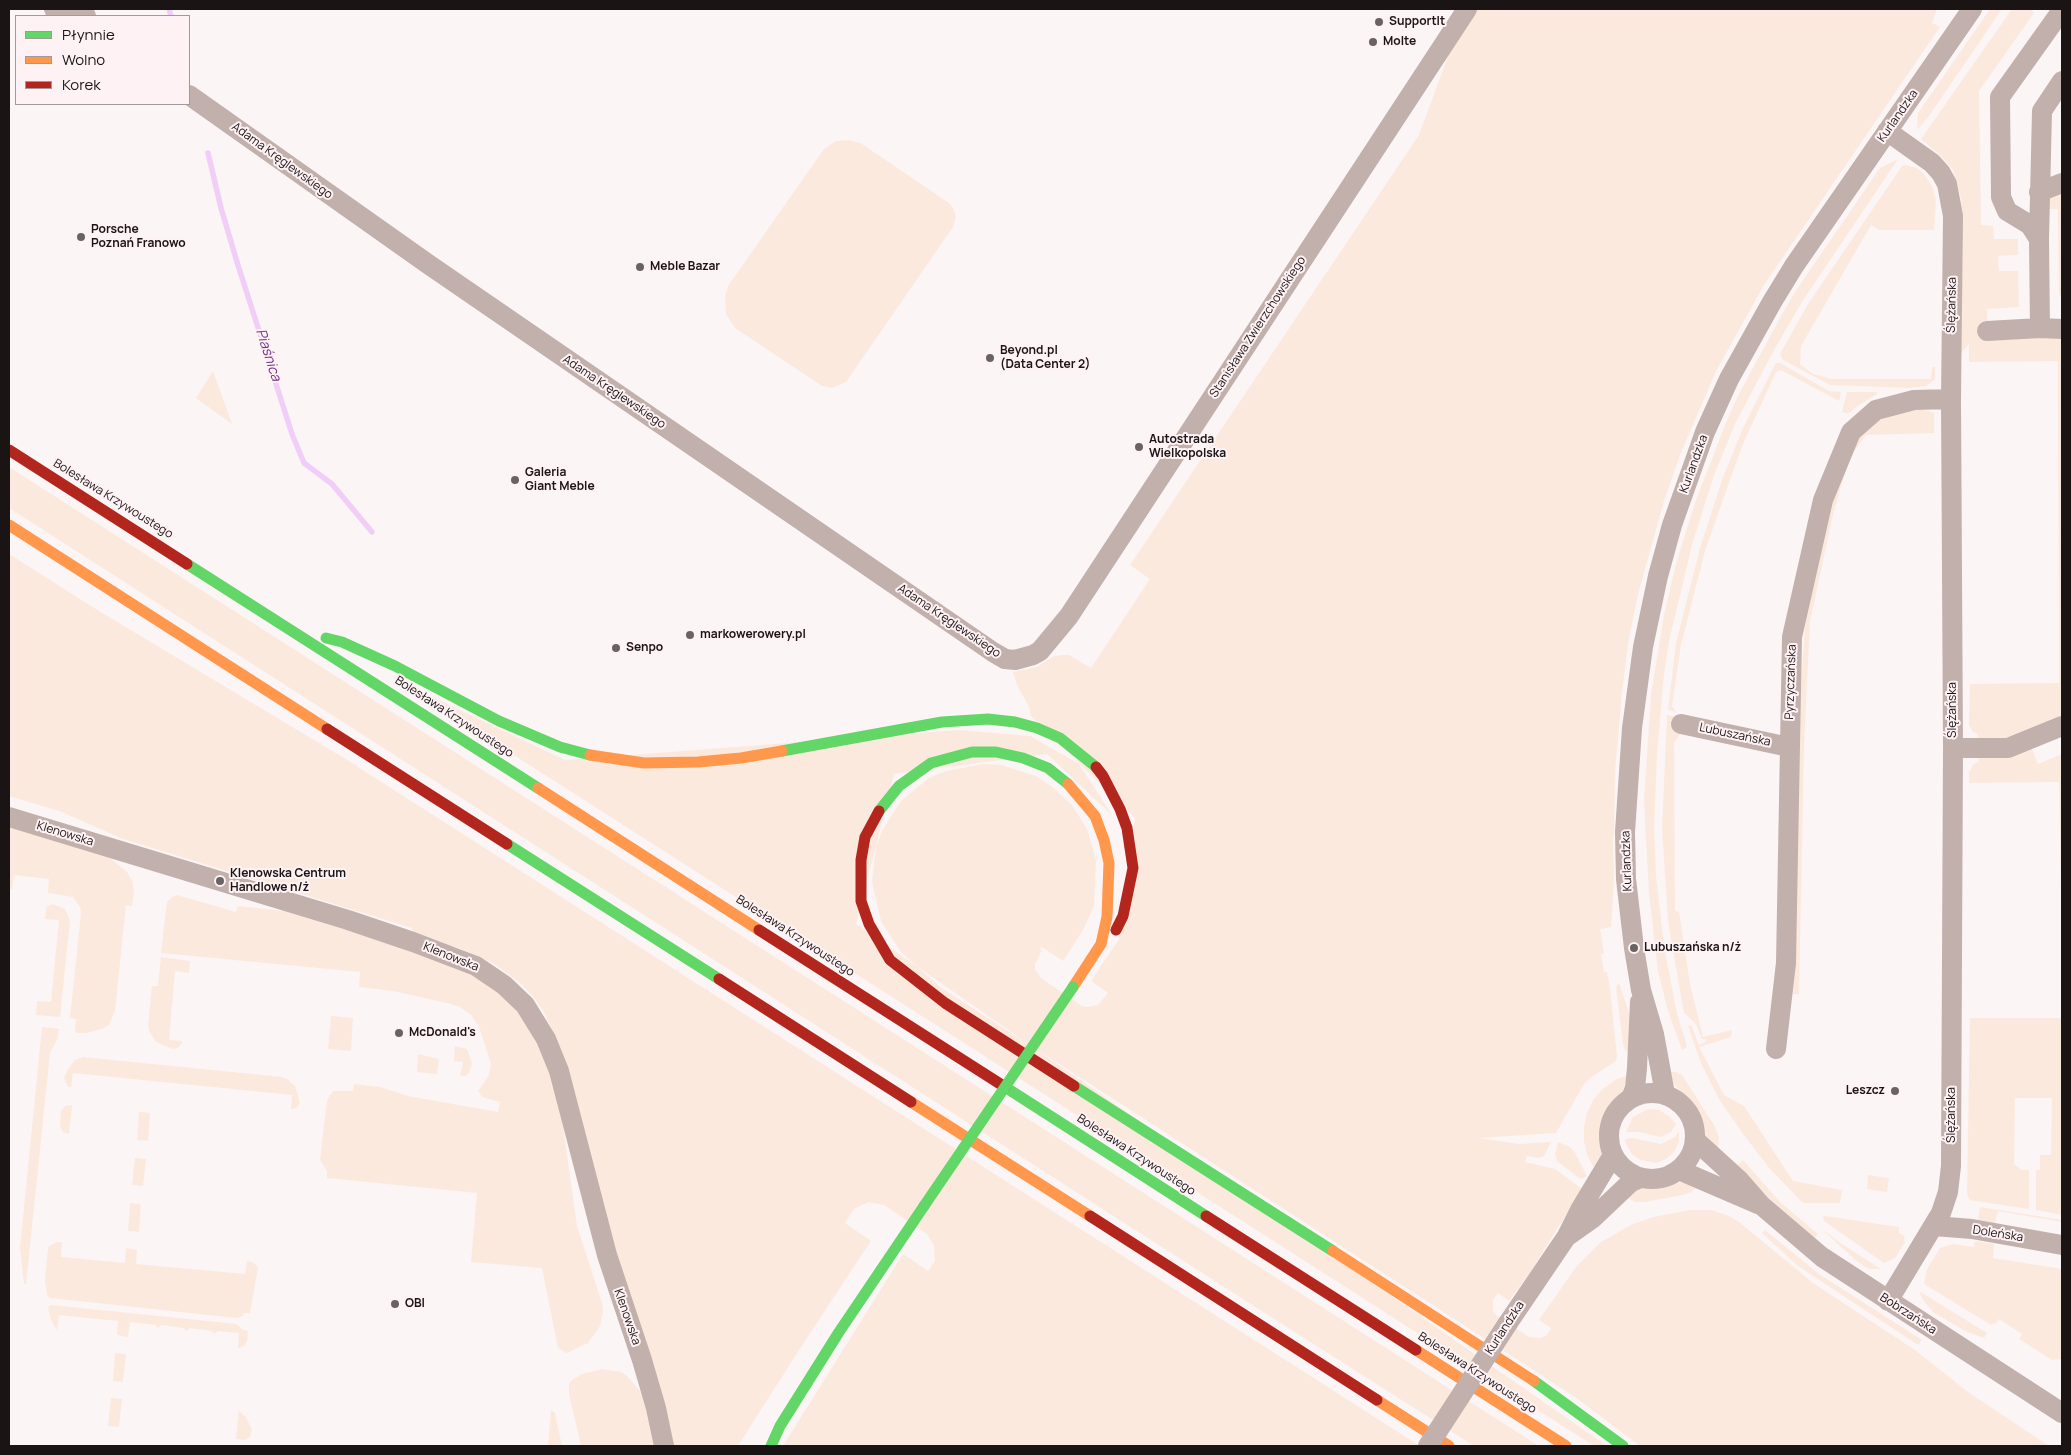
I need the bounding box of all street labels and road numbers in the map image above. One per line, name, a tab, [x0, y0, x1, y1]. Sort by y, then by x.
street label: Kurlandzka	[1875, 87, 1921, 145]
street label: Adama Kręglewskiego	[229, 120, 335, 202]
street label: Stanisława Zwierzchowskiego	[1207, 254, 1309, 400]
street label: Ślężańska	[1944, 277, 1960, 333]
street label: Adama Kręglewskiego	[560, 352, 668, 432]
street label: Kurlandzka	[1677, 433, 1711, 495]
street label: Bolesława Krzywoustego	[51, 456, 175, 542]
street label: Adama Kręglewskiego	[895, 581, 1003, 661]
street label: Pyrzyczańska	[1782, 644, 1800, 720]
street label: Bolesława Krzywoustego	[392, 673, 516, 761]
street label: Ślężańska	[1946, 682, 1960, 738]
street label: Lubuszańska	[1698, 720, 1772, 750]
street label: Klenowska	[35, 819, 95, 849]
street label: Kurlandzka	[1619, 830, 1635, 892]
street label: Bolesława Krzywoustego	[733, 892, 857, 980]
street label: Klenowska	[421, 939, 481, 975]
street label: Ślężańska	[1945, 1087, 1959, 1143]
street label: Bolesława Krzywoustego	[1074, 1111, 1198, 1199]
street label: Doleńska	[1972, 1223, 2024, 1245]
street label: Klenowska	[611, 1287, 643, 1347]
street label: Bobrzańska	[1877, 1290, 1939, 1338]
street label: Kurlandzka	[1482, 1299, 1528, 1357]
street label: Bolesława Krzywoustego	[1415, 1329, 1539, 1417]

